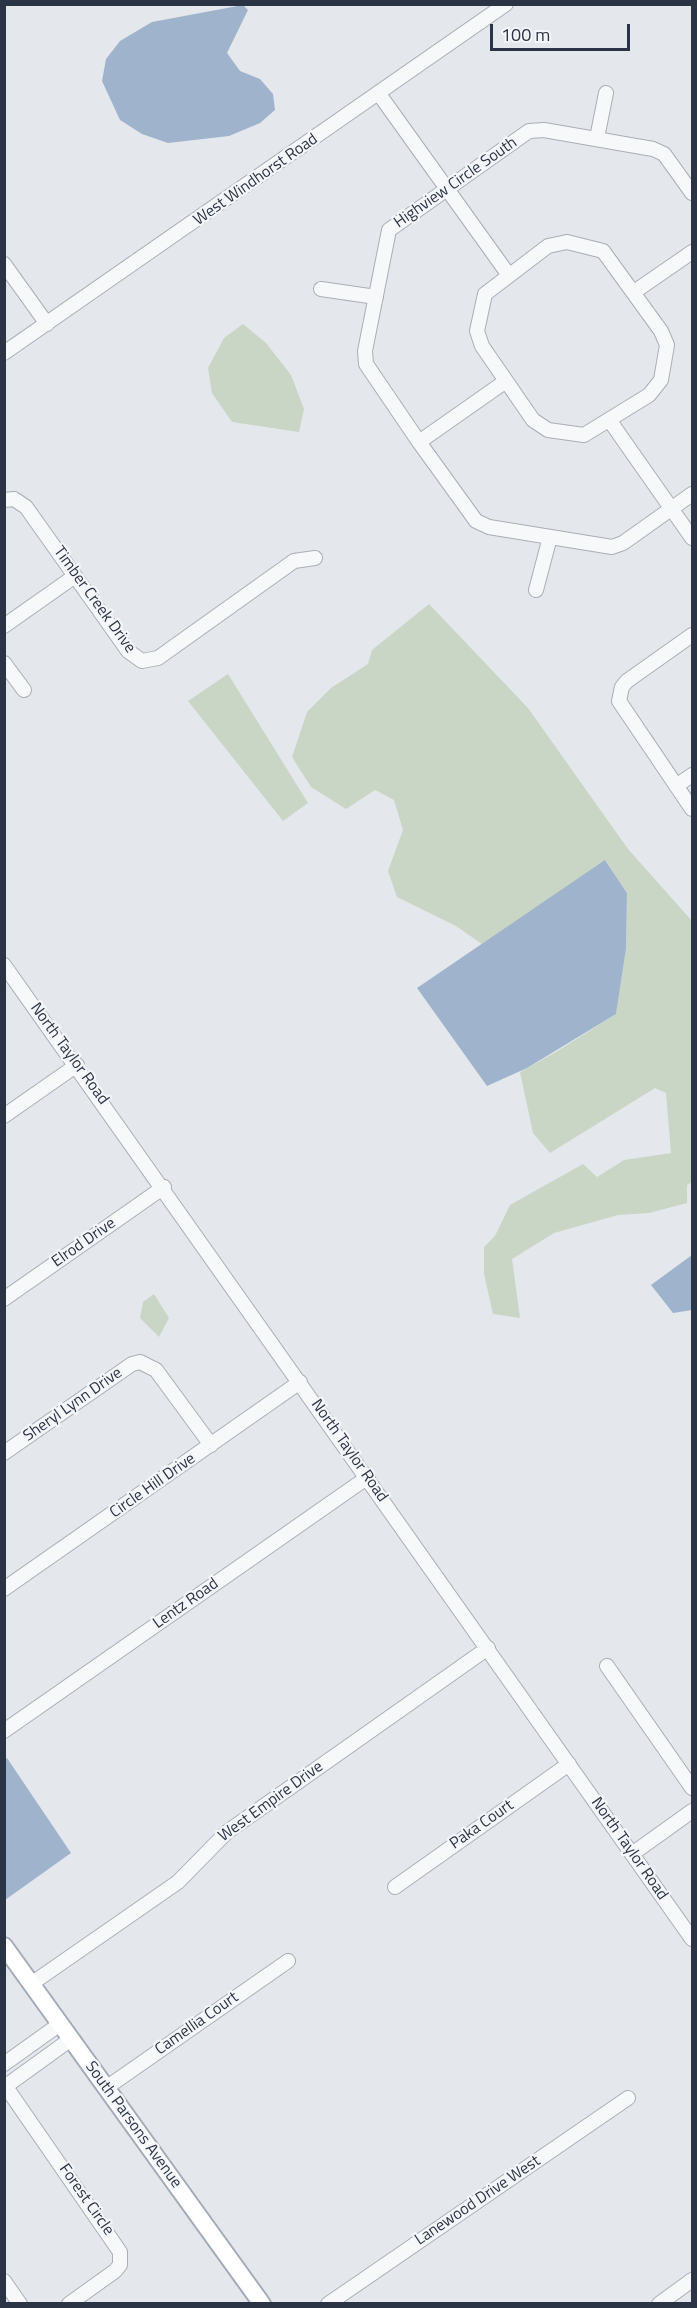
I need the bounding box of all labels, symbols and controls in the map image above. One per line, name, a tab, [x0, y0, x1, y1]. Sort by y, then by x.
scale bar	[493, 12, 632, 50]
text: 100 m	[501, 21, 550, 48]
street label: West Windhorst Road	[190, 130, 322, 230]
street label: Highview Circle South	[391, 133, 521, 233]
street label: Timber Creek Drive	[49, 543, 139, 657]
street label: North Taylor Road	[26, 999, 112, 1109]
street label: Elrod Drive	[48, 1214, 120, 1272]
street label: Sheryl Lynn Drive	[20, 1364, 126, 1446]
street label: North Taylor Road	[306, 1396, 392, 1506]
street label: Circle Hill Drive	[107, 1449, 199, 1523]
street label: Lentz Road	[150, 1575, 222, 1633]
street label: West Empire Drive	[215, 1758, 327, 1846]
street label: North Taylor Road	[586, 1794, 672, 1904]
street label: Paka Court	[447, 1796, 517, 1854]
street label: Camellia Court	[152, 1988, 242, 2060]
street label: South Parsons Avenue	[81, 2058, 185, 2192]
street label: Lanewood Drive West	[412, 2152, 544, 2250]
street label: Forest Circle	[54, 2161, 118, 2239]

